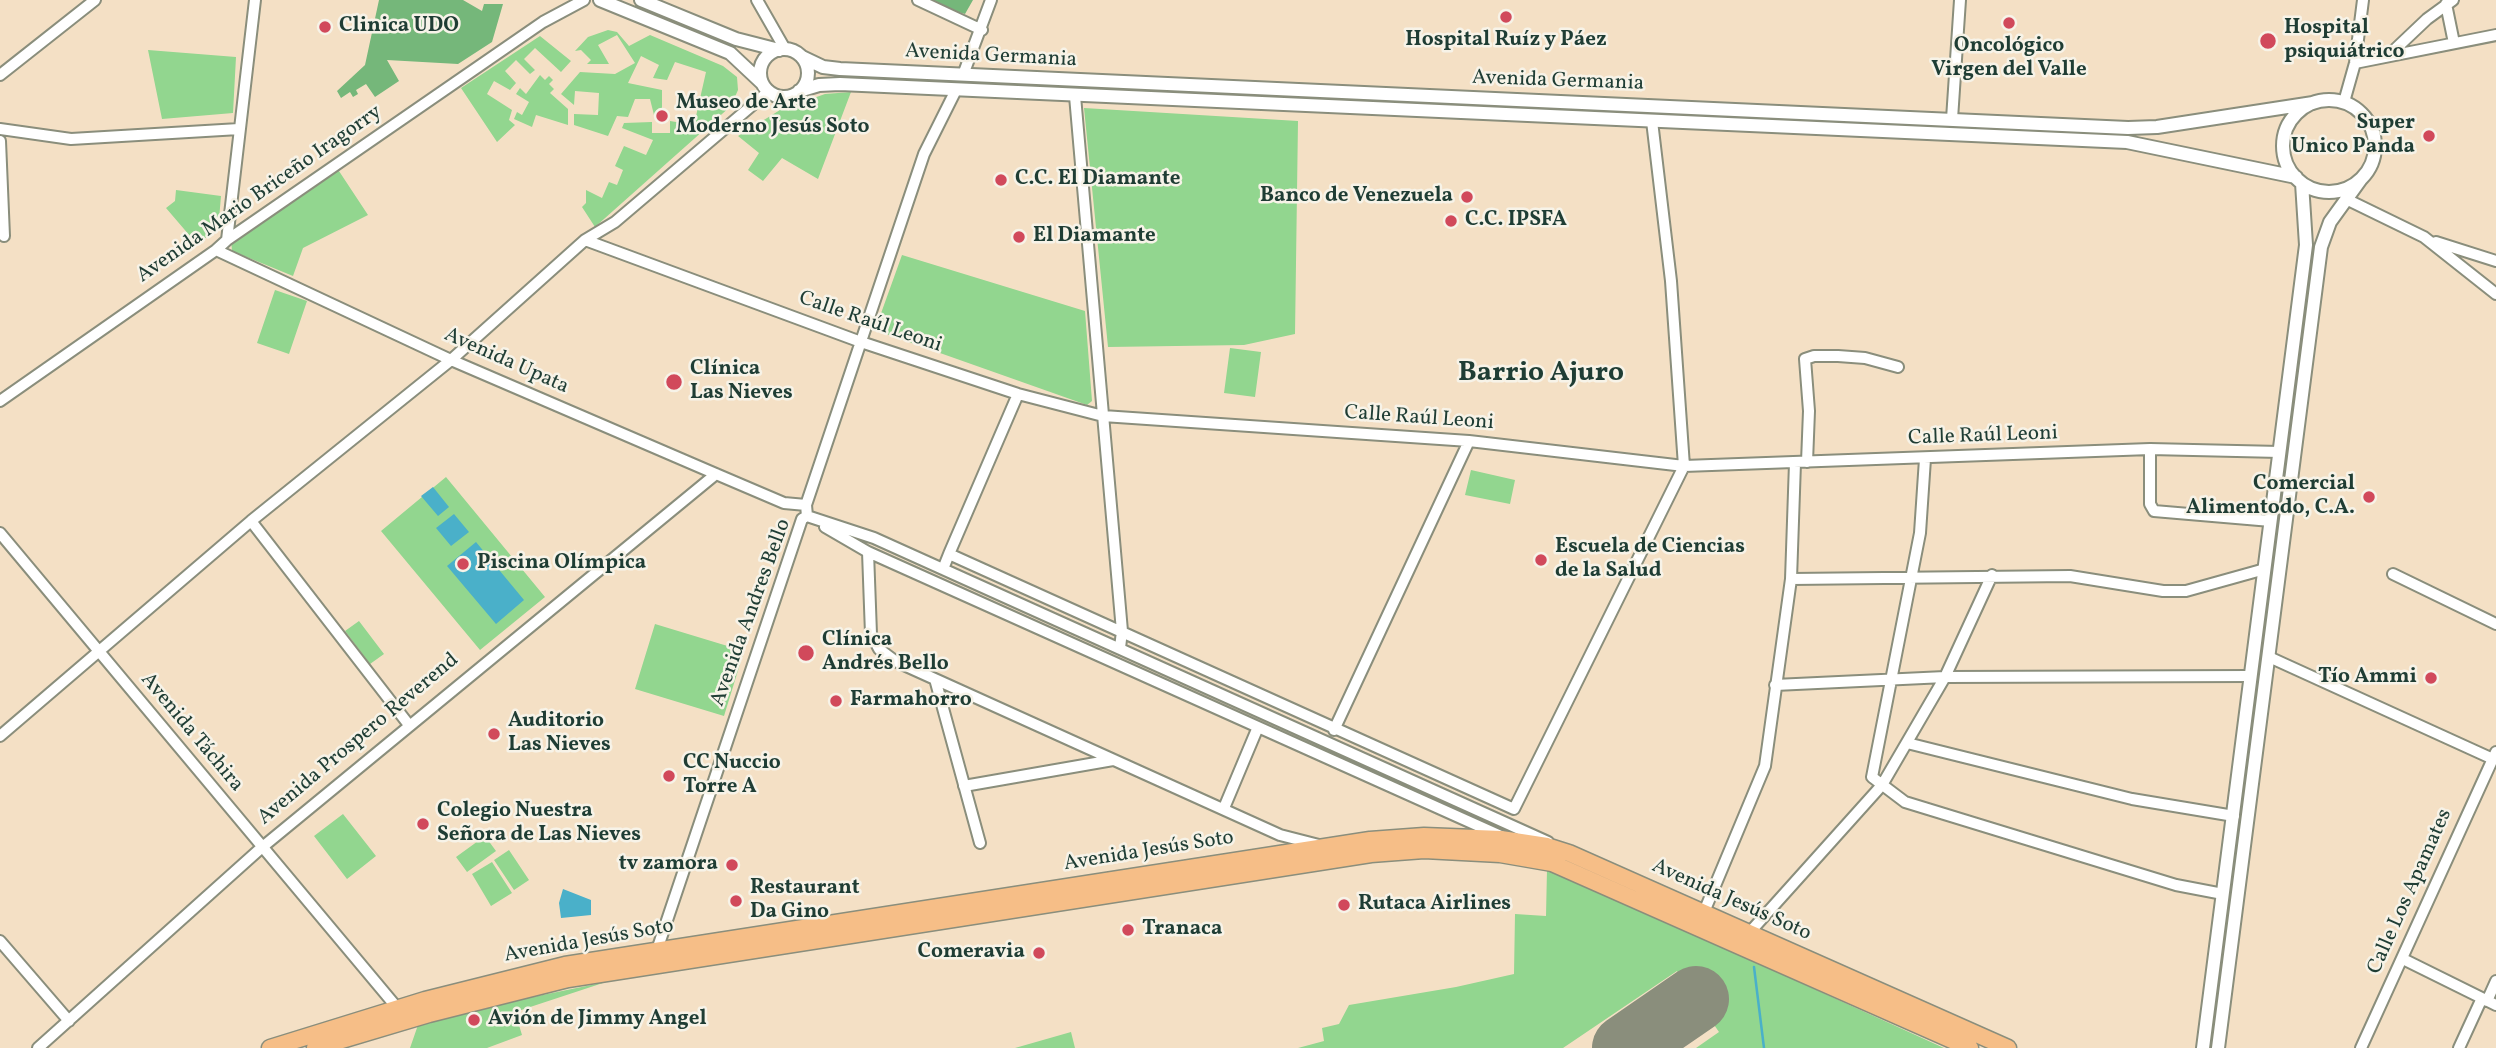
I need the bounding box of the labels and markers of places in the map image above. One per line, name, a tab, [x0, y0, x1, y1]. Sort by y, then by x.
marker: Hospital Ruíz y Páez	[1498, 9, 1514, 25]
place label: Clinica UDO	[339, 14, 459, 40]
marker: Oncológico Virgen del Valle	[2001, 15, 2017, 31]
place label: Hospital psiquiátrico	[2284, 16, 2405, 66]
marker: Clinica UDO	[317, 19, 333, 35]
place label: Hospital Ruíz y Páez	[1405, 28, 1607, 54]
marker: Hospital psiquiátrico	[2258, 31, 2278, 51]
place label: Oncológico Virgen del Valle	[1931, 34, 2087, 84]
place label: Museo de Arte Moderno Jesús Soto	[676, 91, 869, 141]
marker: Museo de Arte Moderno Jesús Soto	[654, 108, 670, 124]
place label: Super Unico Panda	[2291, 111, 2415, 161]
marker: Super Unico Panda	[2421, 128, 2437, 144]
place label: C.C. El Diamante	[1015, 167, 1180, 193]
marker: C.C. El Diamante	[993, 172, 1009, 188]
place label: Banco de Venezuela	[1260, 184, 1453, 210]
marker: Banco de Venezuela	[1459, 189, 1475, 205]
place label: C.C. IPSFA	[1465, 208, 1567, 234]
marker: C.C. IPSFA	[1443, 213, 1459, 229]
place label: El Diamante	[1033, 224, 1156, 250]
marker: El Diamante	[1011, 229, 1027, 245]
place label: Clínica Las Nieves	[690, 357, 793, 407]
marker: Clínica Las Nieves	[664, 372, 684, 392]
place label: Comercial Alimentodo, C.A.	[2186, 472, 2355, 522]
marker: Comercial Alimentodo, C.A.	[2361, 489, 2377, 505]
place label: Escuela de Ciencias de la Salud	[1555, 535, 1745, 585]
place label: Piscina Olímpica	[477, 551, 646, 577]
marker: Escuela de Ciencias de la Salud	[1533, 552, 1549, 568]
marker: Piscina Olímpica	[455, 556, 471, 572]
place label: Clínica Andrés Bello	[822, 628, 949, 678]
marker: Clínica Andrés Bello	[796, 643, 816, 663]
place label: Tío Ammi	[2318, 665, 2417, 691]
marker: Tío Ammi	[2423, 670, 2439, 686]
place label: Farmahorro	[850, 688, 972, 714]
marker: Farmahorro	[828, 693, 844, 709]
place label: Auditorio Las Nieves	[508, 709, 611, 759]
marker: Auditorio Las Nieves	[486, 726, 502, 742]
place label: CC Nuccio Torre A	[683, 751, 781, 801]
marker: CC Nuccio Torre A	[661, 768, 677, 784]
place label: Colegio Nuestra Señora de Las Nieves	[437, 799, 641, 849]
marker: Colegio Nuestra Señora de Las Nieves	[415, 816, 431, 832]
place label: tv zamora	[619, 852, 718, 878]
marker: tv zamora	[724, 857, 740, 873]
place label: Restaurant Da Gino	[750, 876, 860, 926]
place label: Rutaca Airlines	[1358, 892, 1511, 918]
marker: Restaurant Da Gino	[728, 893, 744, 909]
marker: Rutaca Airlines	[1336, 897, 1352, 913]
place label: Tranaca	[1142, 917, 1222, 943]
marker: Tranaca	[1120, 922, 1136, 938]
place label: Comeravia	[917, 940, 1025, 966]
marker: Comeravia	[1031, 945, 1047, 961]
place label: Avión de Jimmy Angel	[488, 1007, 707, 1033]
marker: Avión de Jimmy Angel	[466, 1012, 482, 1028]

